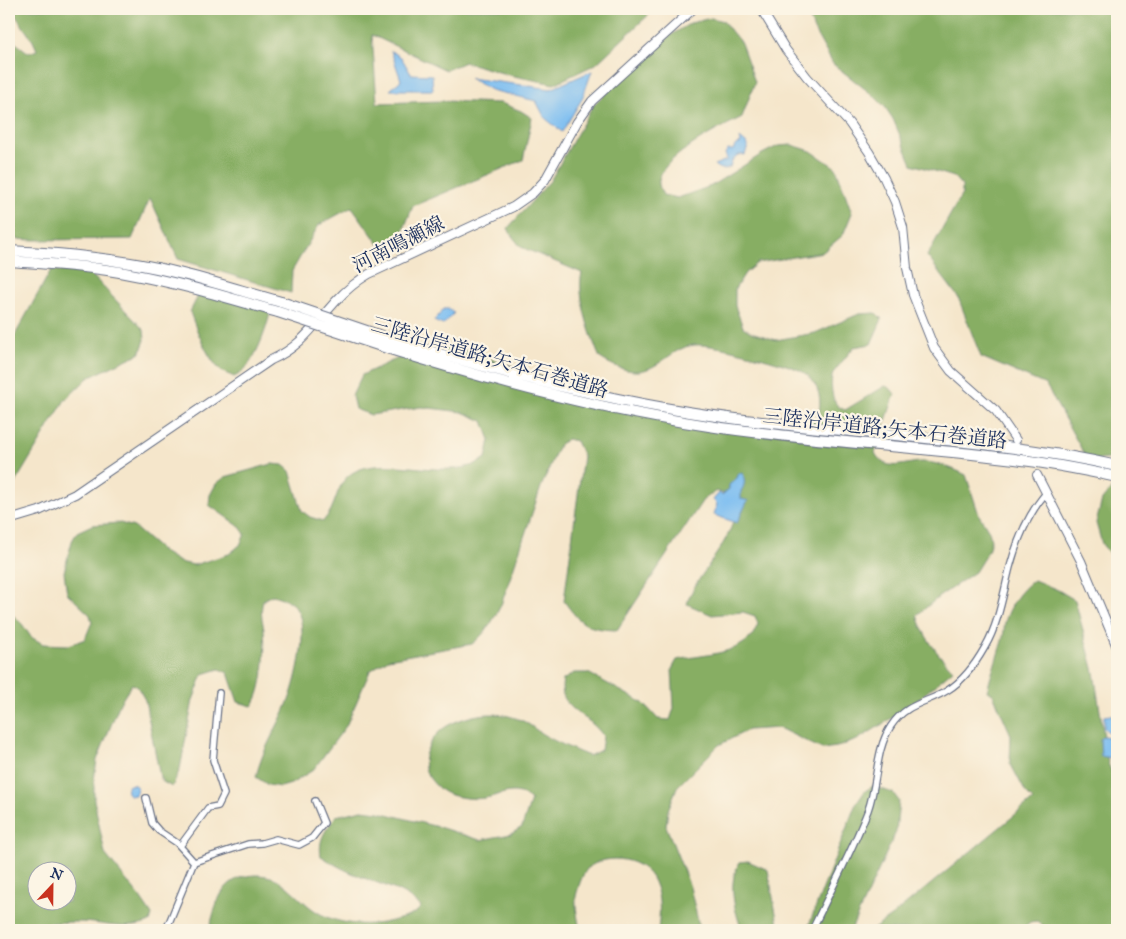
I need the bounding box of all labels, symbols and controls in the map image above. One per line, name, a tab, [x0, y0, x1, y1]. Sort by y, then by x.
street label: 河南鳴瀬線	[348, 211, 448, 277]
street label: 三陸沿岸道路;矢本石巻道路	[369, 312, 611, 402]
street label: 三陸沿岸道路;矢本石巻道路	[762, 403, 1008, 453]
north arrow	[28, 862, 78, 912]
text: N	[48, 864, 65, 885]

